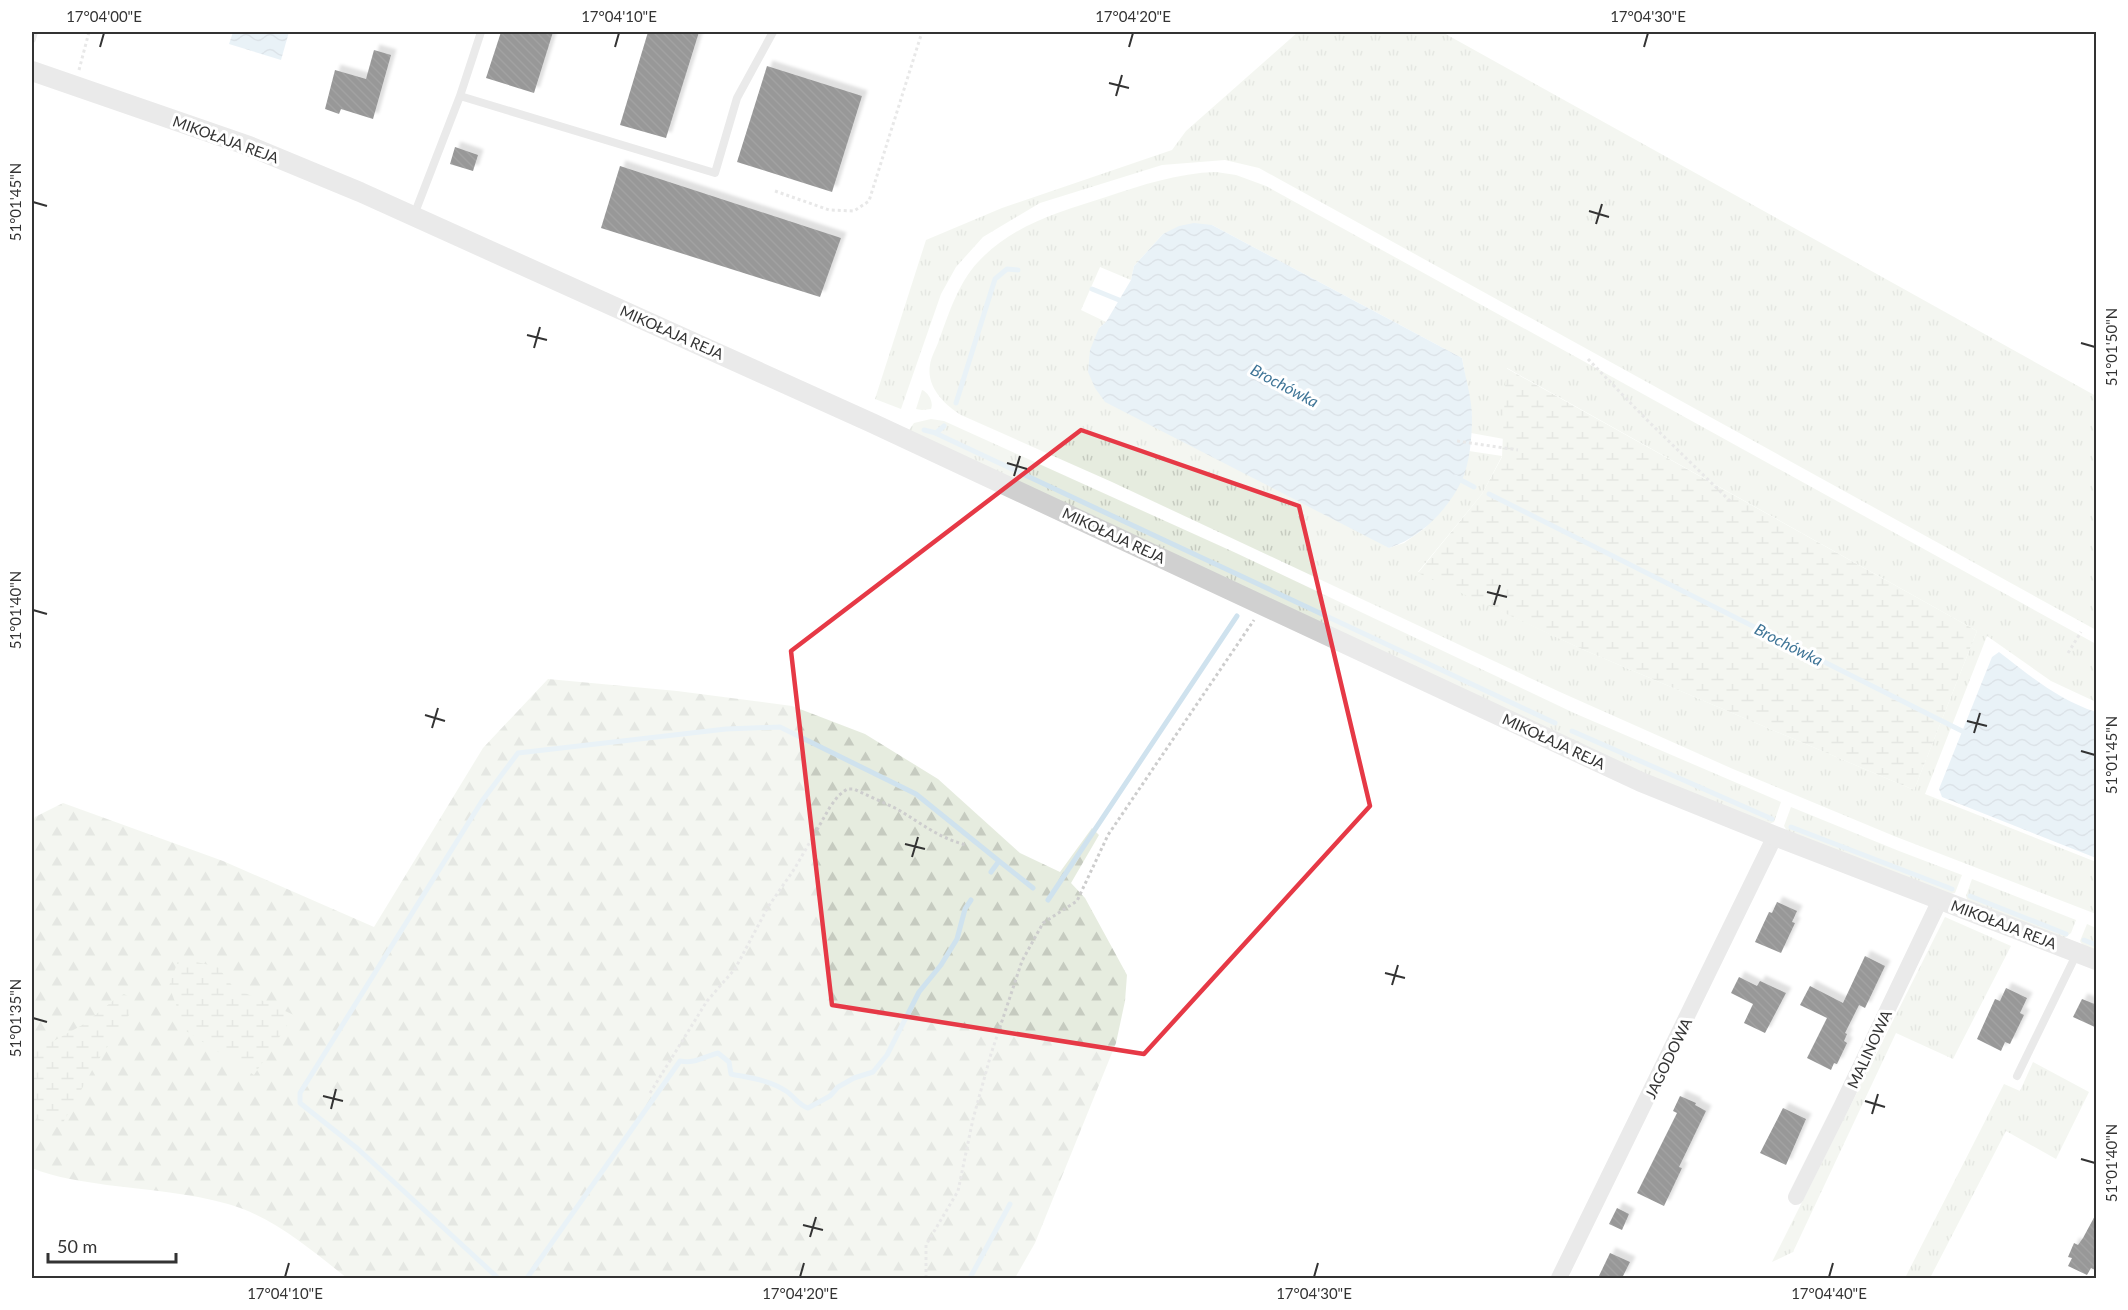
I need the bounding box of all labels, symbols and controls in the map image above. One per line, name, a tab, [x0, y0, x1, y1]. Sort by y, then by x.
text: 17°04'00"E	[66, 7, 142, 25]
text: 17°04'10"E	[581, 7, 657, 25]
text: 17°04'20"E	[1095, 7, 1171, 25]
text: 17°04'30"E	[1610, 7, 1686, 25]
street label: MIKOŁAJA REJA	[171, 111, 282, 167]
text: 51°01'45"N	[6, 163, 24, 241]
street label: MIKOŁAJA REJA	[617, 301, 727, 363]
text: 51°01'50"N	[2102, 308, 2120, 386]
water label: Brochówka	[1248, 359, 1322, 411]
street label: MIKOŁAJA REJA	[1060, 503, 1169, 567]
text: 51°01'40"N	[6, 571, 24, 649]
water label: Brochówka	[1752, 619, 1826, 669]
street label: MIKOŁAJA REJA	[1500, 709, 1609, 773]
text: 51°01'45"N	[2102, 716, 2120, 794]
street label: MIKOŁAJA REJA	[1949, 896, 2060, 953]
text: 51°01'35"N	[6, 979, 24, 1057]
street label: MALINOWA	[1843, 1006, 1895, 1091]
street label: JAGODOWA	[1641, 1014, 1696, 1101]
text: 51°01'40"N	[2102, 1124, 2120, 1202]
scale bar	[48, 1226, 176, 1264]
text: 50 m	[57, 1235, 97, 1257]
text: 17°04'10"E	[247, 1284, 323, 1302]
text: 17°04'20"E	[762, 1284, 838, 1302]
text: 17°04'30"E	[1276, 1284, 1352, 1302]
text: 17°04'40"E	[1791, 1284, 1867, 1302]

